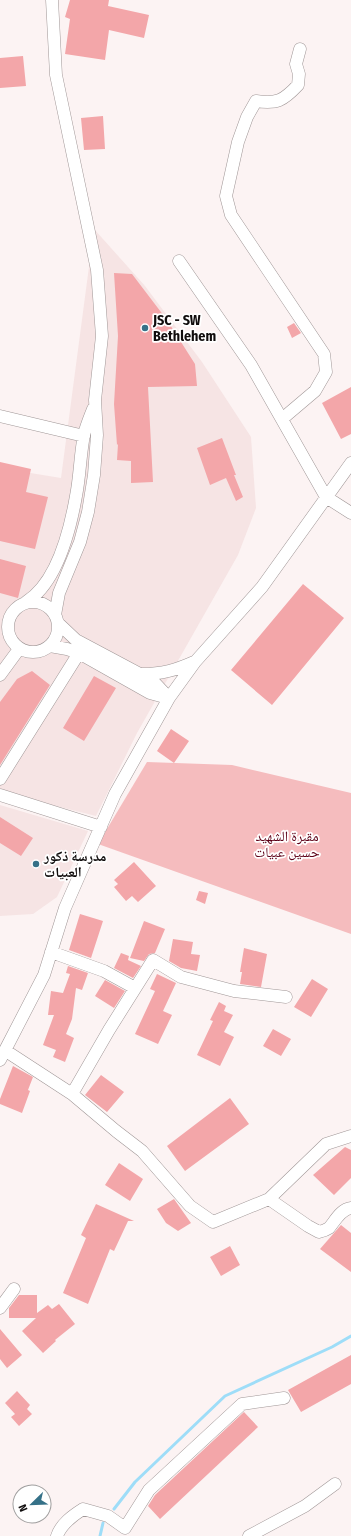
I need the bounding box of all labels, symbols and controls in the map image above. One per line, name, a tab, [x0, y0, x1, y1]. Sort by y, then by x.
place label: JSC - SW Bethlehem	[152, 312, 216, 345]
marker: JSC - SW Bethlehem	[140, 323, 150, 333]
park label: مقبرة الشهيد حسين عبيات	[254, 828, 320, 861]
place label: مدرسة ذكور العبيات	[43, 848, 106, 881]
marker: مدرسة ذكور العبيات	[31, 859, 41, 869]
north arrow	[12, 1484, 52, 1524]
text: N	[16, 1502, 31, 1513]

